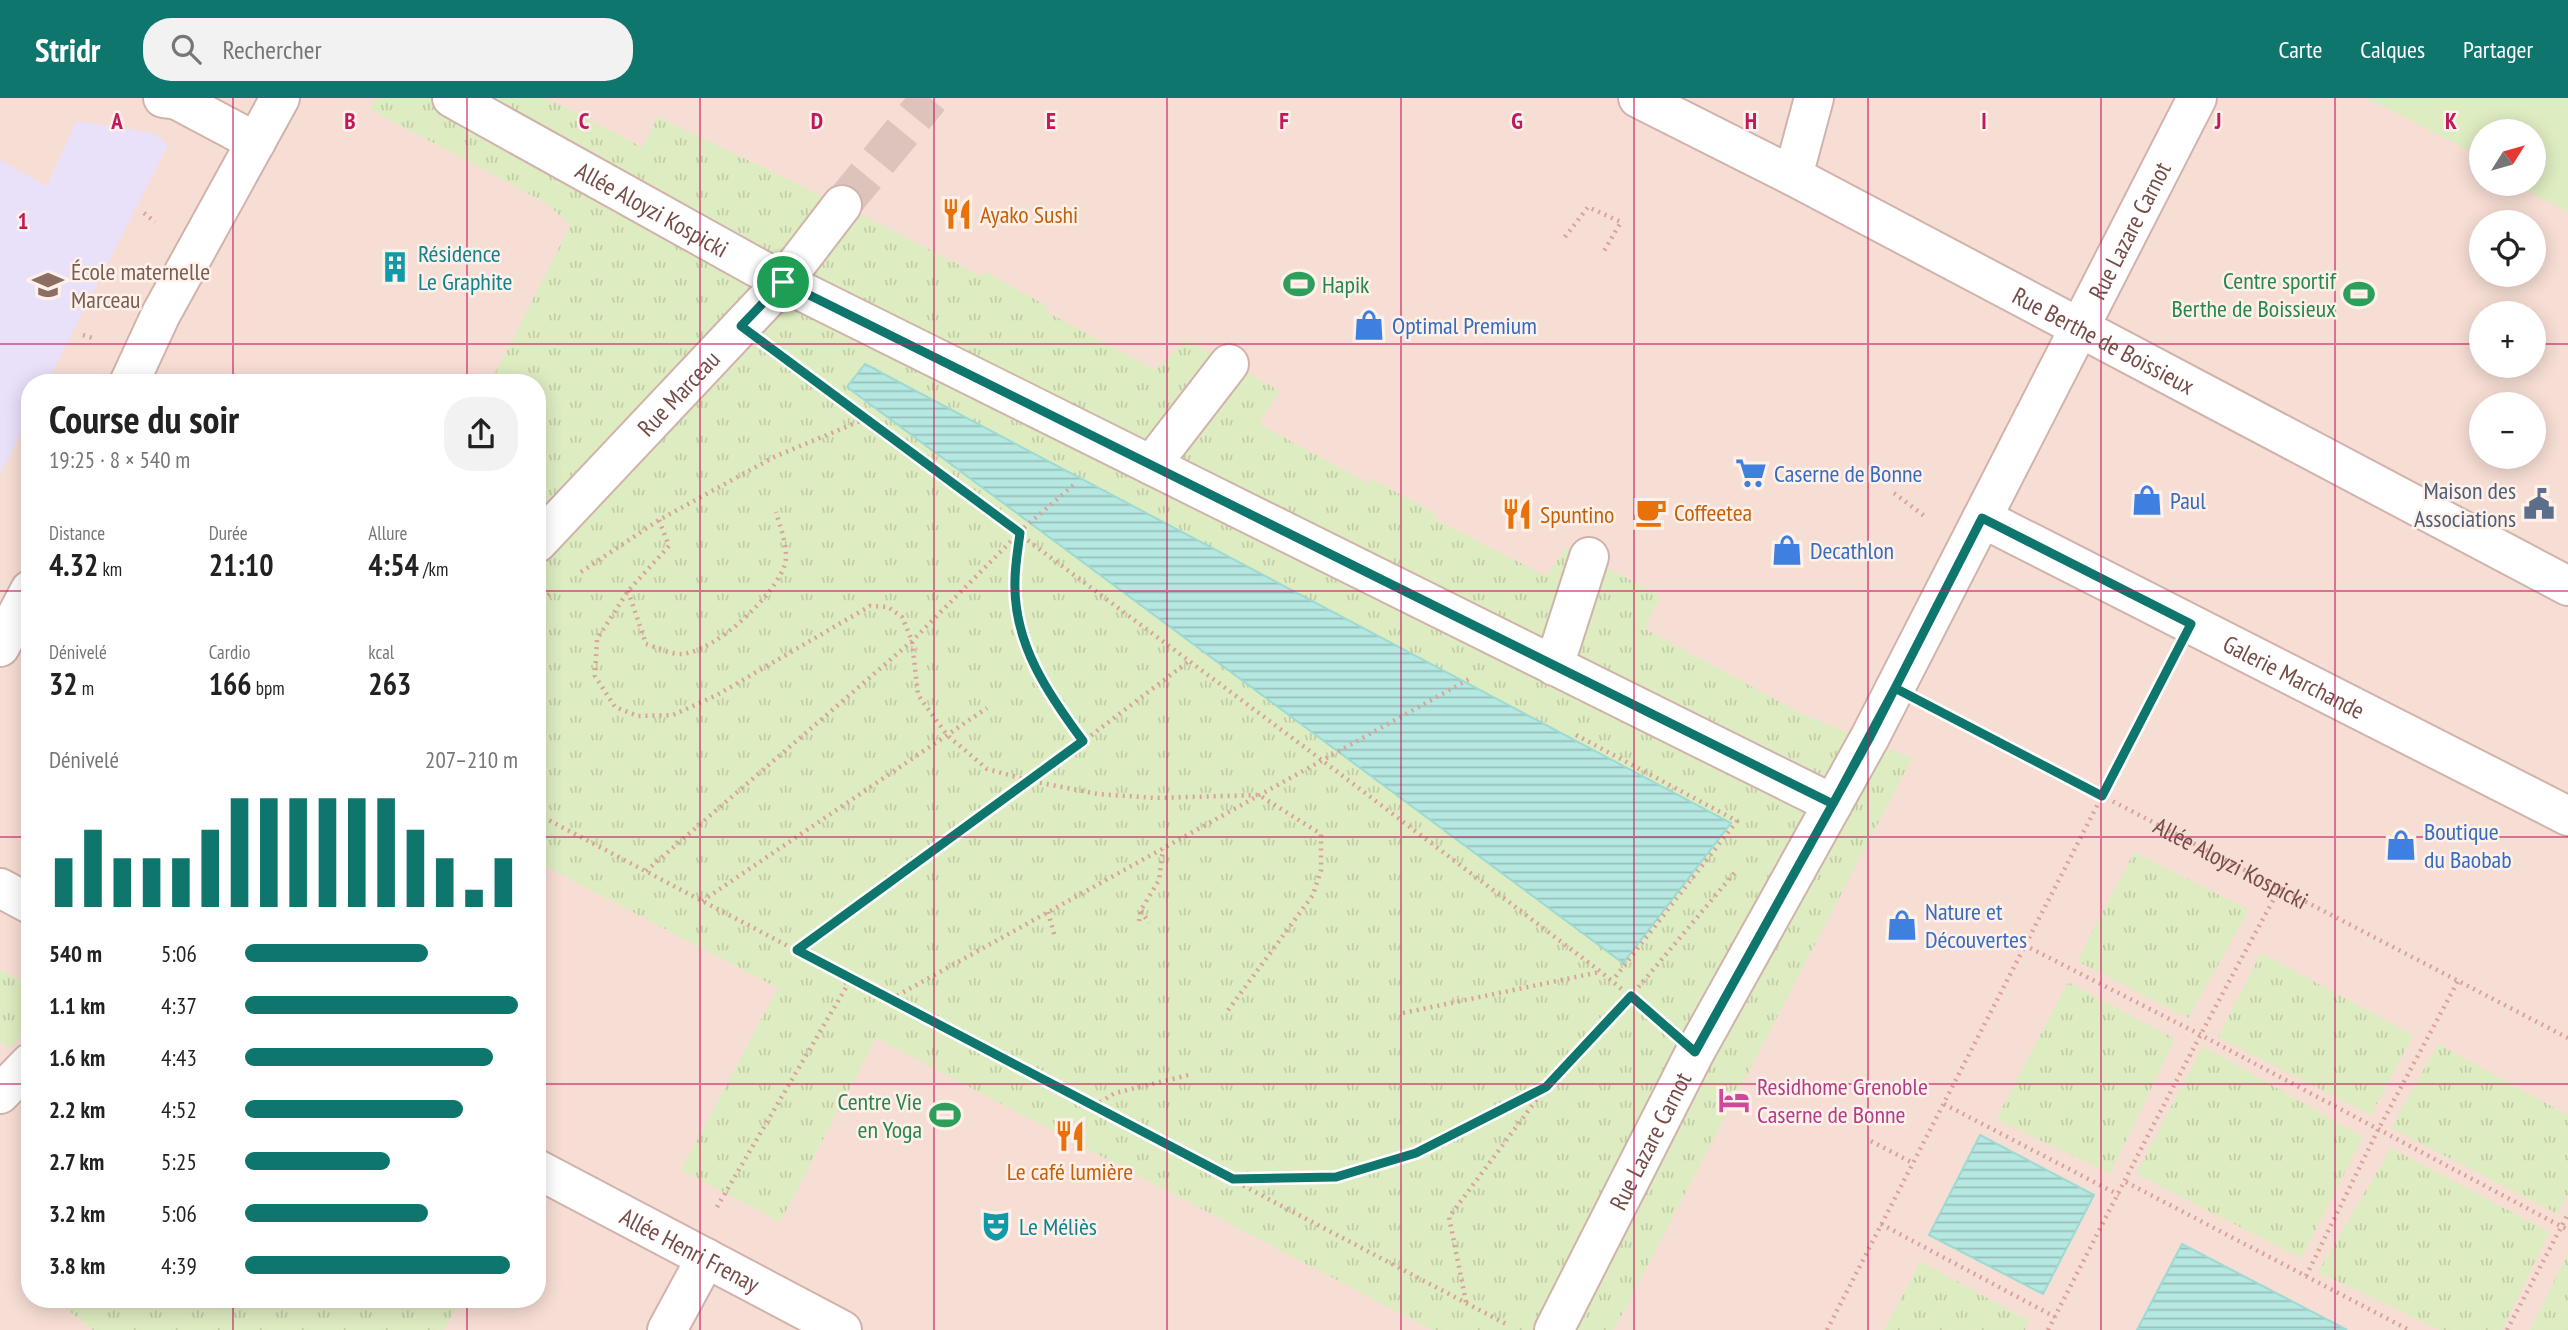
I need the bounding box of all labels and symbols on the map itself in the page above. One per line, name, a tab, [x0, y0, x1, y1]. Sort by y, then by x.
text: A	[110, 106, 123, 135]
text: B	[344, 106, 356, 135]
text: C	[579, 106, 590, 135]
text: D	[811, 106, 823, 135]
text: E	[1046, 106, 1056, 135]
text: F	[1279, 106, 1289, 135]
text: G	[1511, 106, 1523, 135]
text: H	[1745, 106, 1757, 135]
text: I	[1981, 106, 1987, 135]
text: J	[2214, 106, 2221, 135]
text: K	[2445, 106, 2457, 135]
north arrow	[2469, 119, 2546, 196]
street label: Allée Aloyzi Kospicki	[570, 154, 734, 264]
street label: Rue Lazare Carnot	[2081, 156, 2177, 305]
restaurant icon: Ayako Sushi	[940, 197, 974, 231]
place label: Ayako Sushi	[980, 199, 1078, 230]
text: 1	[18, 206, 29, 235]
place label: Résidence Le Graphite	[418, 238, 512, 297]
building icon: Résidence Le Graphite	[378, 250, 412, 284]
pin	[753, 252, 813, 312]
place label: École maternelle Marceau	[71, 256, 210, 315]
place label: Centre sportif Berthe de Boissieux	[2172, 265, 2337, 324]
sports icon: Hapik	[1282, 267, 1316, 301]
school or university icon: École maternelle Marceau	[31, 268, 65, 302]
place label: Hapik	[1322, 269, 1370, 300]
sports icon: Centre sportif Berthe de Boissieux	[2342, 277, 2376, 311]
street label: Rue Berthe de Boissieux	[2007, 280, 2200, 401]
shop icon: Optimal Premium	[1352, 308, 1386, 342]
place label: Optimal Premium	[1392, 310, 1537, 341]
street label: Rue Marceau	[630, 344, 726, 442]
supermarket icon: Caserne de Bonne	[1734, 456, 1768, 490]
place label: Caserne de Bonne	[1774, 458, 1922, 489]
place label: Maison des Associations	[2414, 475, 2516, 534]
shop icon: Paul	[2130, 483, 2164, 517]
place label: Paul	[2170, 485, 2206, 516]
public building icon: Maison des Associations	[2522, 487, 2556, 521]
cafe icon: Coffeetea	[1634, 495, 1668, 529]
restaurant icon: Spuntino	[1500, 497, 1534, 531]
place label: Coffeetea	[1674, 497, 1752, 528]
place label: Spuntino	[1540, 499, 1614, 530]
shop icon: Decathlon	[1770, 533, 1804, 567]
place label: Decathlon	[1810, 535, 1894, 566]
street label: Galerie Marchande	[2218, 628, 2370, 726]
street label: Allée Aloyzi Kospicki	[2148, 810, 2313, 916]
place label: Boutique du Baobab	[2424, 816, 2512, 875]
shop icon: Boutique du Baobab	[2384, 828, 2418, 862]
place label: Nature et Découvertes	[1925, 896, 2027, 955]
shop icon: Nature et Découvertes	[1885, 908, 1919, 942]
street label: Rue Lazare Carnot	[1602, 1066, 1698, 1215]
place label: Residhome Grenoble Caserne de Bonne	[1757, 1071, 1928, 1130]
hotel icon: Residhome Grenoble Caserne de Bonne	[1717, 1083, 1751, 1117]
place label: Centre Vie en Yoga	[837, 1086, 922, 1145]
sports icon: Centre Vie en Yoga	[928, 1098, 962, 1132]
restaurant icon: Le café lumière	[1053, 1119, 1087, 1153]
place label: Le café lumière	[1007, 1156, 1133, 1187]
street label: Allée Henri Frenay	[615, 1200, 765, 1299]
theatre icon: Le Méliès	[979, 1209, 1013, 1243]
place label: Le Méliès	[1019, 1211, 1097, 1242]

